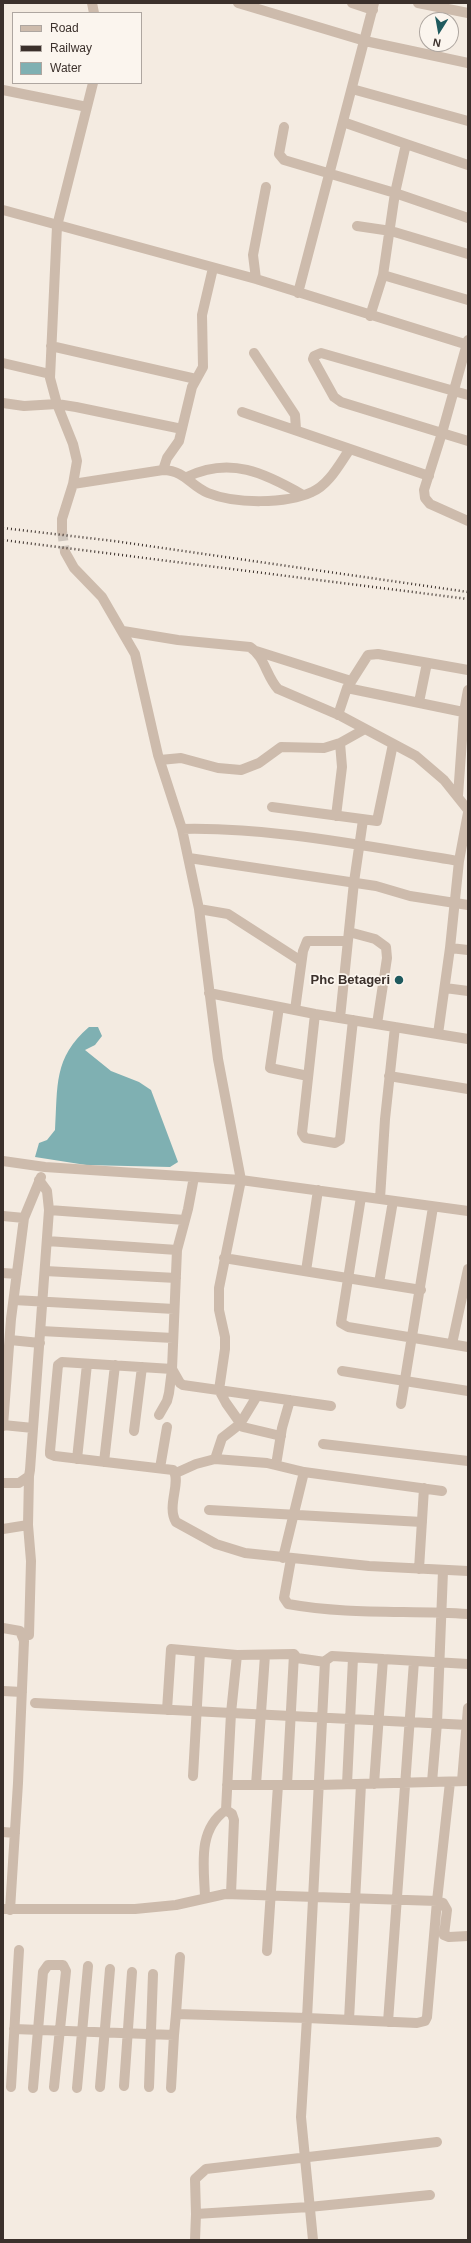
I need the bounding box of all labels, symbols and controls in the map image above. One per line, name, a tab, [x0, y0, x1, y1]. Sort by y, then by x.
legend	[12, 12, 142, 84]
north arrow	[419, 12, 459, 52]
text: Road	[50, 21, 79, 35]
text: N	[432, 36, 442, 49]
text: Railway	[50, 41, 92, 55]
text: Water	[50, 61, 82, 75]
place label: Phc Betageri	[311, 972, 390, 988]
marker: Phc Betageri	[393, 974, 405, 986]

